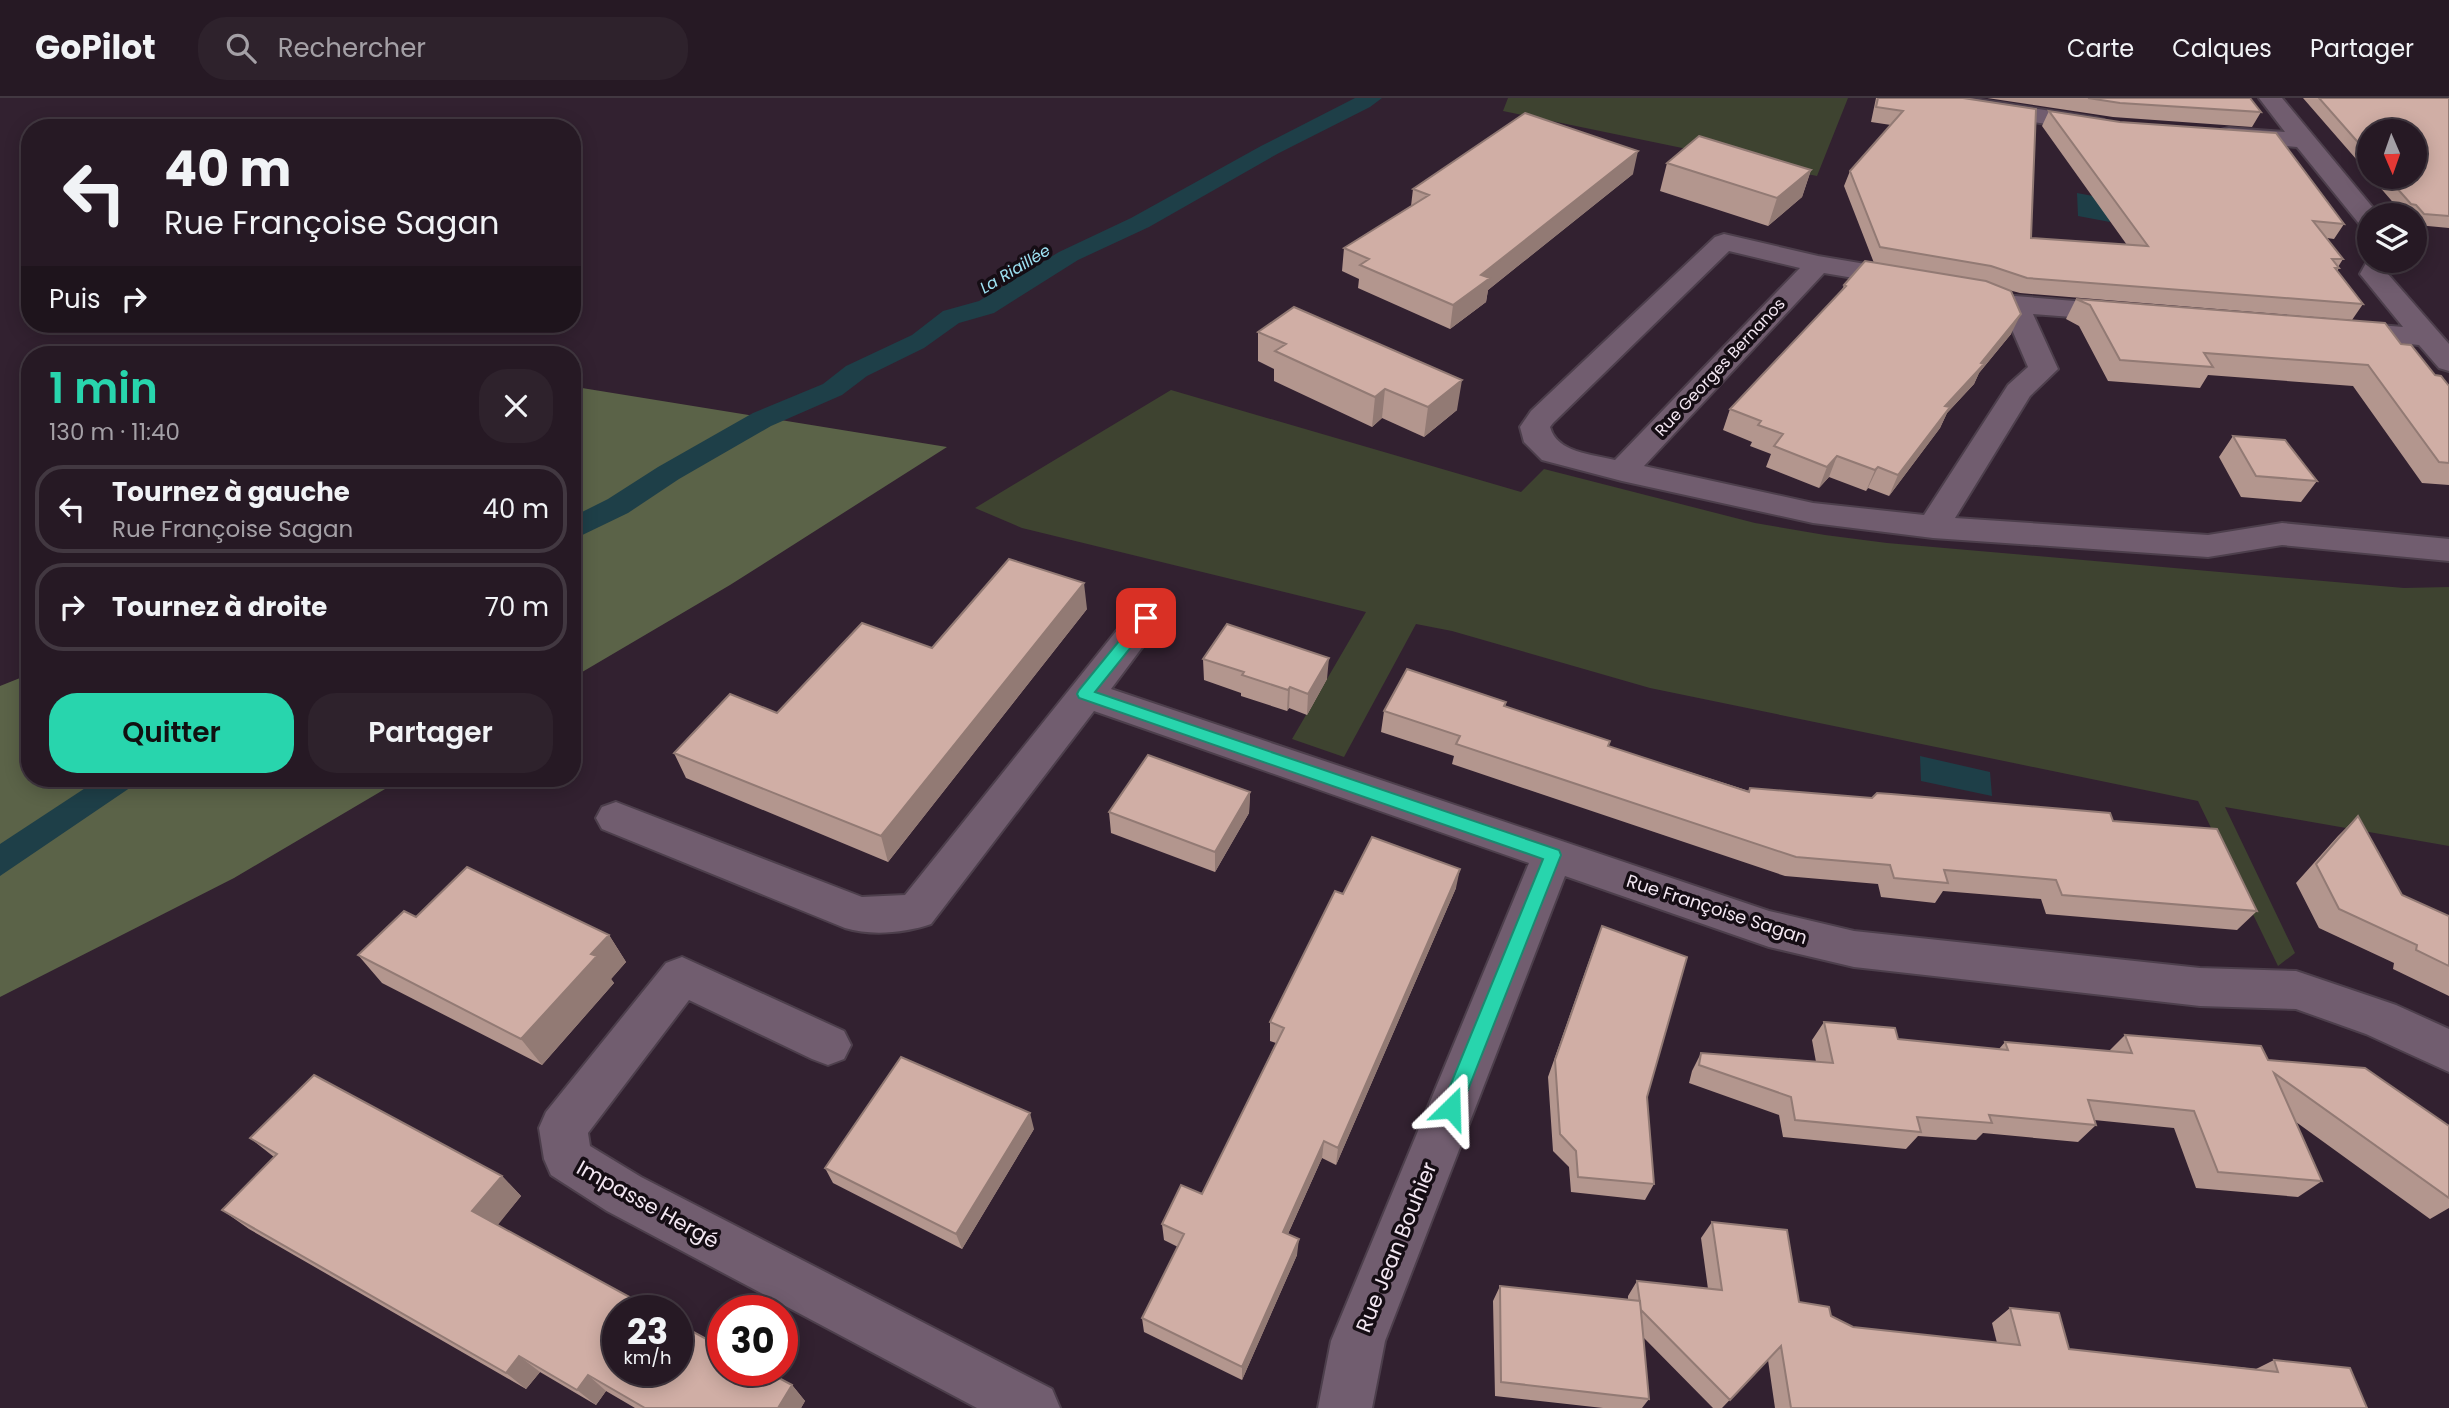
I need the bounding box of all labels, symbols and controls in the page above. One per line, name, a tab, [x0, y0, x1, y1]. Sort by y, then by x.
search box	[198, 17, 688, 80]
text: GoPilot	[35, 24, 156, 71]
icon: search	[222, 29, 260, 67]
text: Rechercher	[278, 30, 426, 66]
text: Carte	[2067, 32, 2134, 65]
text: Calques	[2172, 32, 2272, 65]
text: Partager	[2310, 32, 2414, 65]
north arrow	[2357, 119, 2427, 189]
map controls	[2357, 119, 2427, 273]
text: 40 m	[164, 135, 291, 203]
icon: left	[49, 147, 140, 238]
text: Rue Françoise Sagan	[164, 200, 500, 245]
button: layers	[2357, 203, 2427, 273]
water label: La Riaillée	[975, 239, 1055, 299]
icon: right	[115, 280, 153, 318]
text: Puis	[49, 281, 101, 317]
street label: Rue Georges Bernanos	[1650, 293, 1790, 441]
text: 1 min	[49, 359, 158, 418]
button: close	[479, 369, 553, 443]
text: 130 m · 11:40	[49, 416, 180, 448]
text: Tournez à gauche	[112, 474, 350, 510]
icon: left	[53, 490, 91, 528]
text: 40 m	[483, 491, 549, 527]
text: Rue Françoise Sagan	[112, 513, 353, 545]
icon: right	[53, 588, 91, 626]
pin	[1116, 588, 1176, 648]
text: Tournez à droite	[112, 589, 327, 625]
text: 70 m	[485, 589, 549, 625]
icon: arrive	[1127, 599, 1165, 637]
button: Quitter	[49, 693, 294, 773]
button: Partager	[308, 693, 553, 773]
street label: Rue Françoise Sagan	[1623, 868, 1811, 950]
position arrow	[1414, 1071, 1488, 1145]
street label: Impasse Hergé	[572, 1153, 724, 1255]
street label: Rue Jean Bouhier	[1349, 1157, 1443, 1337]
speed limit sign: 30	[707, 1295, 798, 1386]
text: 23	[627, 1307, 668, 1356]
text: km/h	[624, 1345, 671, 1370]

